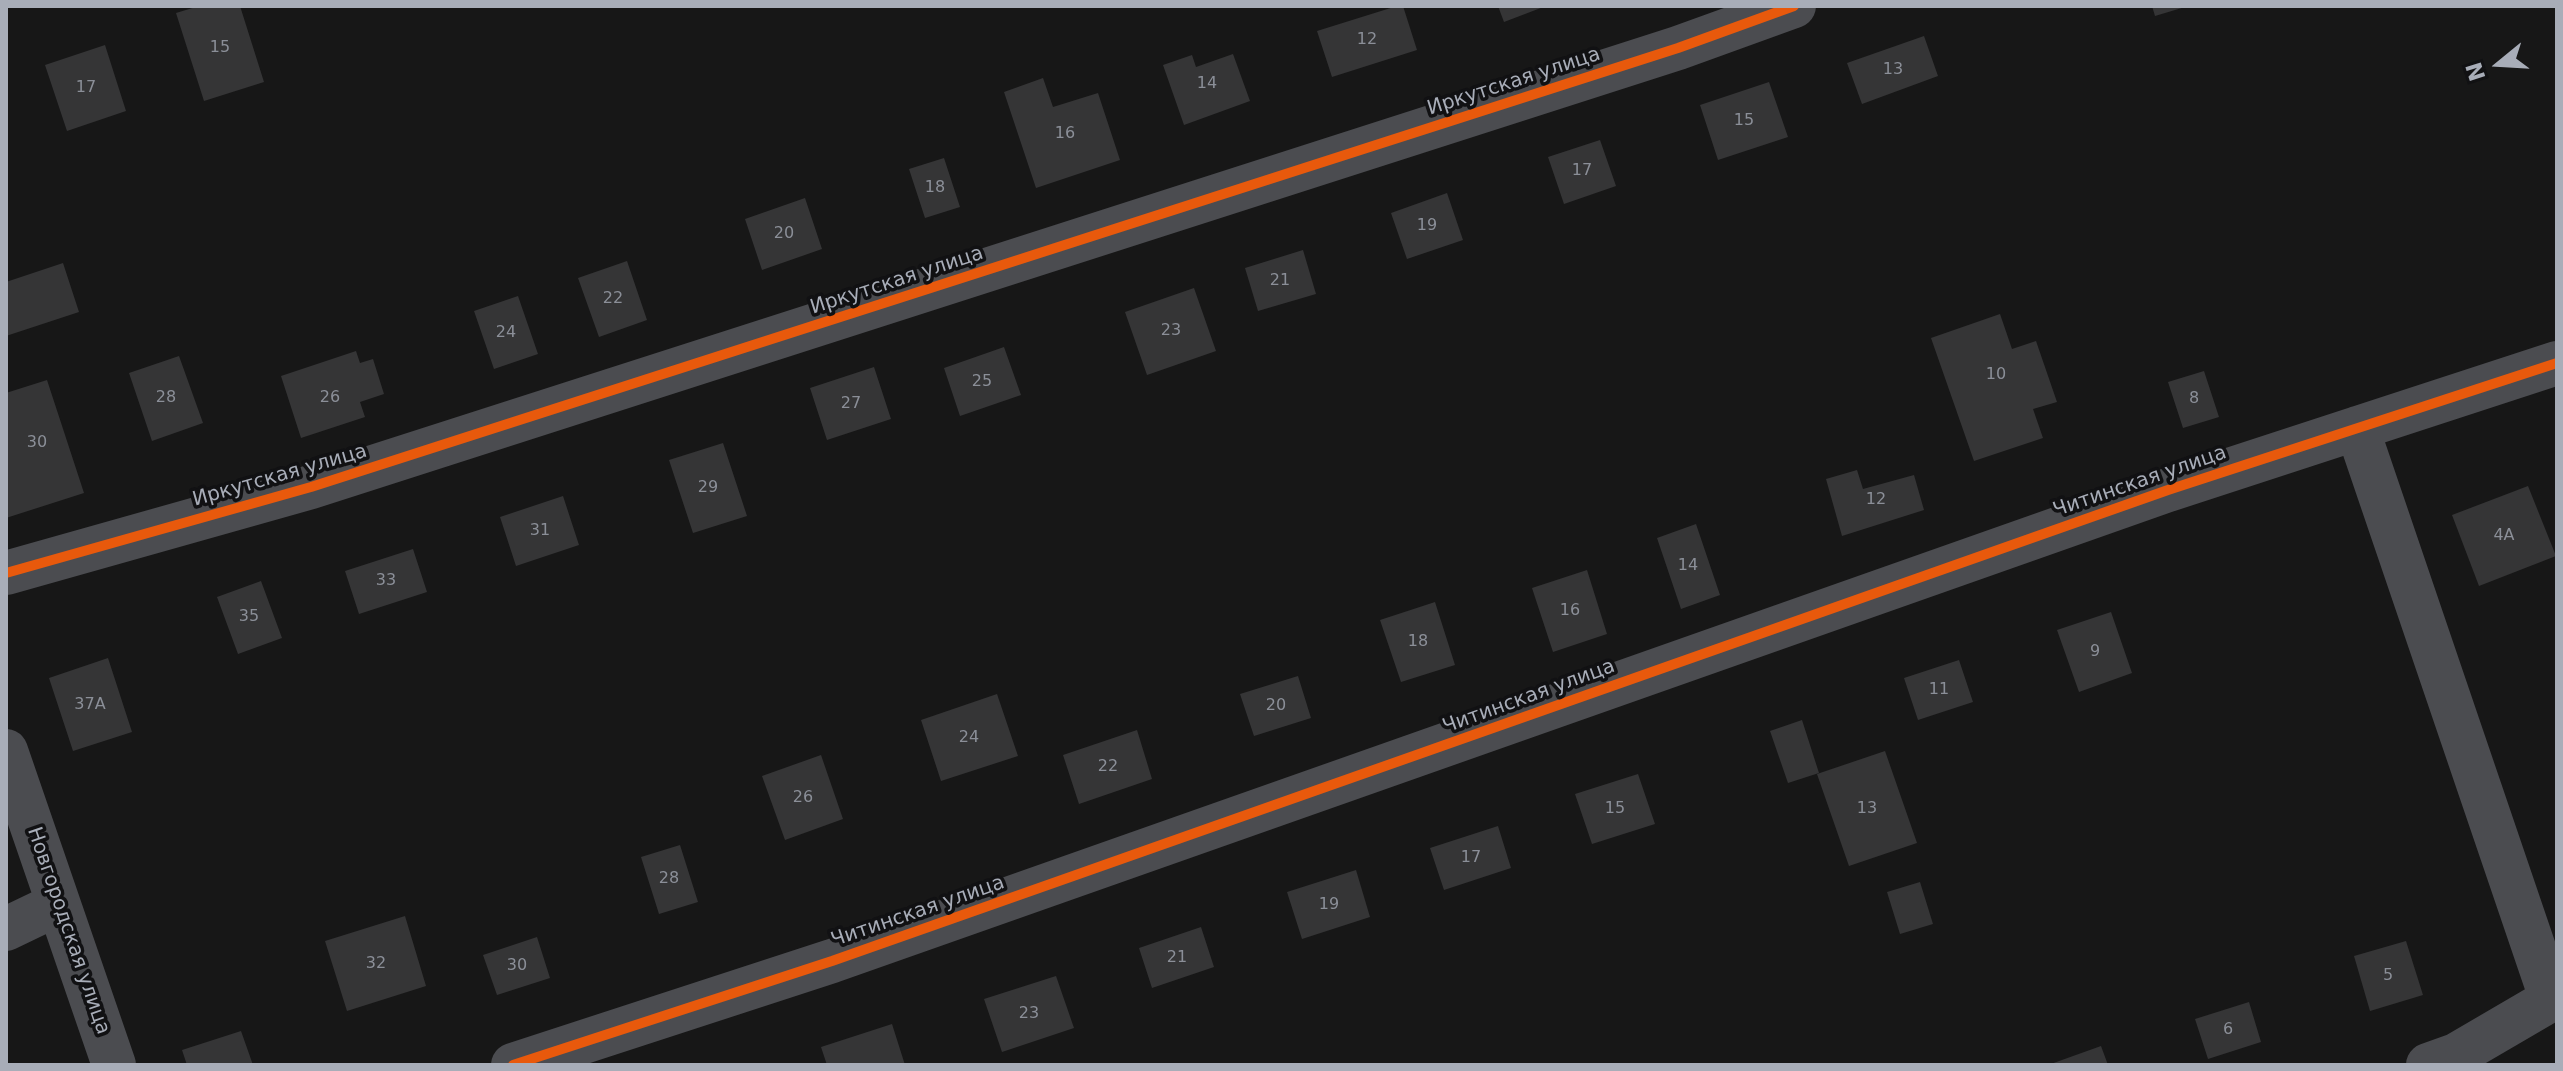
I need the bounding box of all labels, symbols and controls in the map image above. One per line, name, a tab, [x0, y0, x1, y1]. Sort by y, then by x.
north arrow	[2459, 24, 2539, 104]
house number: 12	[1357, 30, 1377, 50]
house number: 15	[210, 38, 230, 58]
street label: Иркутская улица	[1424, 43, 1604, 121]
text: N	[2461, 59, 2490, 84]
house number: 13	[1883, 60, 1903, 80]
house number: 14	[1197, 74, 1217, 94]
house number: 17	[76, 78, 96, 98]
house number: 15	[1734, 111, 1754, 131]
house number: 16	[1055, 124, 1075, 144]
house number: 17	[1572, 161, 1592, 181]
house number: 18	[925, 178, 945, 198]
house number: 19	[1417, 216, 1437, 236]
house number: 20	[774, 224, 794, 244]
street label: Иркутская улица	[807, 242, 987, 320]
house number: 21	[1270, 271, 1290, 291]
house number: 22	[603, 289, 623, 309]
house number: 23	[1161, 321, 1181, 341]
house number: 24	[496, 323, 516, 343]
house number: 10	[1986, 365, 2006, 385]
house number: 25	[972, 372, 992, 392]
house number: 28	[156, 388, 176, 408]
house number: 26	[320, 388, 340, 408]
house number: 8	[2189, 389, 2199, 409]
house number: 27	[841, 394, 861, 414]
house number: 30	[27, 433, 47, 453]
street label: Иркутская улица	[190, 440, 370, 512]
street label: Читинская улица	[2050, 441, 2230, 523]
house number: 29	[698, 478, 718, 498]
house number: 12	[1866, 490, 1886, 510]
house number: 31	[530, 521, 550, 541]
house number: 4А	[2493, 526, 2515, 546]
house number: 14	[1678, 556, 1698, 576]
house number: 33	[376, 571, 396, 591]
house number: 16	[1560, 601, 1580, 621]
house number: 35	[239, 607, 259, 627]
house number: 18	[1408, 632, 1428, 652]
house number: 9	[2090, 642, 2100, 662]
street label: Читинская улица	[1440, 655, 1618, 739]
house number: 11	[1929, 680, 1949, 700]
house number: 37А	[74, 695, 106, 715]
house number: 20	[1266, 696, 1286, 716]
house number: 24	[959, 728, 979, 748]
house number: 22	[1098, 757, 1118, 777]
house number: 26	[793, 788, 813, 808]
house number: 15	[1605, 799, 1625, 819]
house number: 13	[1857, 799, 1877, 819]
street label: Новгородская улица	[21, 824, 115, 1038]
house number: 17	[1461, 848, 1481, 868]
house number: 28	[659, 869, 679, 889]
street label: Читинская улица	[828, 871, 1008, 953]
house number: 19	[1319, 895, 1339, 915]
house number: 21	[1167, 948, 1187, 968]
house number: 32	[366, 954, 386, 974]
house number: 30	[507, 956, 527, 976]
house number: 5	[2383, 966, 2393, 986]
house number: 23	[1019, 1004, 1039, 1024]
house number: 6	[2223, 1020, 2233, 1040]

